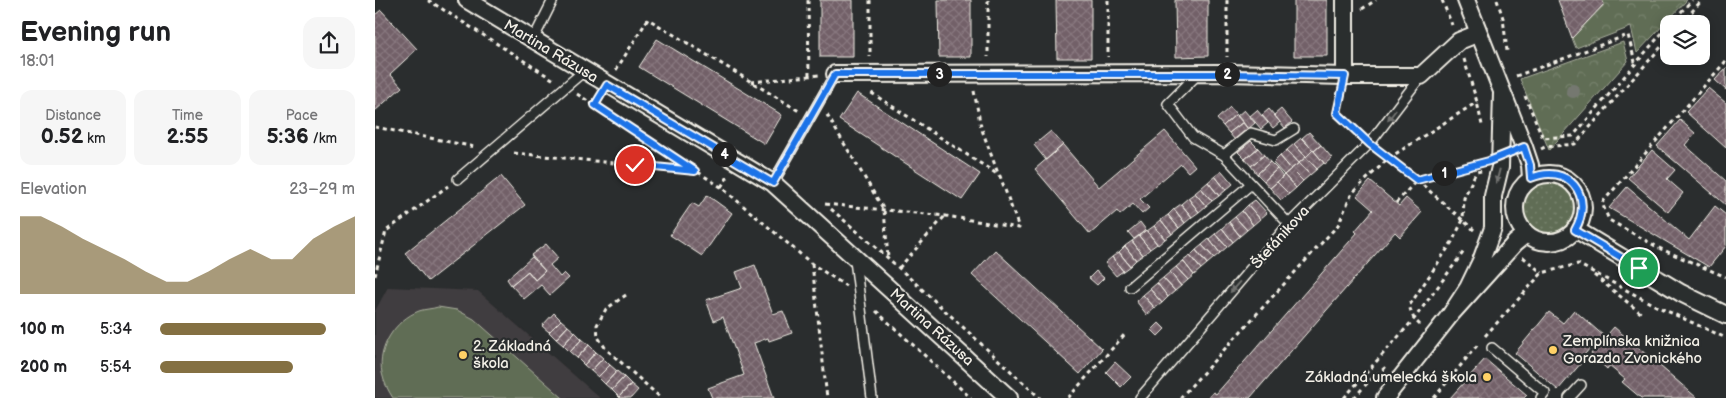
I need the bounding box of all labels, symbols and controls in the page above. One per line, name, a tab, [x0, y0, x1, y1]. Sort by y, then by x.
map controls	[1660, 15, 1710, 65]
button: layers	[1660, 15, 1710, 65]
text: Evening run	[20, 16, 171, 49]
street label: Martina Rázusa	[500, 16, 601, 87]
button: share	[303, 17, 355, 69]
text: 18:01	[20, 52, 54, 71]
pin: 3	[927, 62, 951, 86]
pin: 2	[1215, 62, 1239, 86]
text: 3	[935, 66, 944, 83]
text: 2	[1223, 66, 1232, 83]
text: Distance	[45, 107, 101, 124]
text: Time	[172, 107, 203, 124]
text: Pace	[286, 107, 318, 124]
one-way arrow	[1386, 108, 1397, 121]
text: 0.52	[41, 124, 83, 149]
text: 2:55	[167, 124, 208, 149]
text: 5:36	[266, 124, 309, 149]
text: km	[83, 130, 105, 147]
text: /km	[309, 130, 337, 147]
pin: 4	[711, 142, 737, 166]
pin	[614, 144, 656, 186]
text: 4	[720, 146, 729, 163]
icon: check	[621, 151, 649, 179]
pin: 1	[1431, 160, 1457, 186]
text: 1	[1442, 165, 1447, 182]
one-way arrow	[1494, 168, 1502, 183]
text: Elevation	[20, 180, 87, 199]
text: 23–29 m	[289, 180, 355, 199]
street label: Štefánikova	[1247, 202, 1314, 273]
pin	[1618, 247, 1660, 289]
icon: arrive	[1625, 254, 1653, 282]
one-way arrow	[1230, 280, 1241, 293]
street label: Martina Rázusa	[886, 285, 978, 370]
text: 100 m	[20, 320, 65, 339]
text: 5:34	[100, 320, 132, 339]
place label: Zemplínska knižnica Gorazda Zvonického	[1562, 332, 1702, 368]
place label: 2. Základná škola	[473, 337, 551, 373]
marker: Zemplínska knižnica Gorazda Zvonického	[1547, 344, 1559, 356]
marker: 2. Základná škola	[457, 349, 469, 361]
text: 200 m	[20, 358, 67, 377]
text: 5:54	[100, 358, 131, 377]
place label: Základná umelecká škola	[1305, 368, 1477, 387]
marker: Základná umelecká škola	[1481, 371, 1493, 383]

